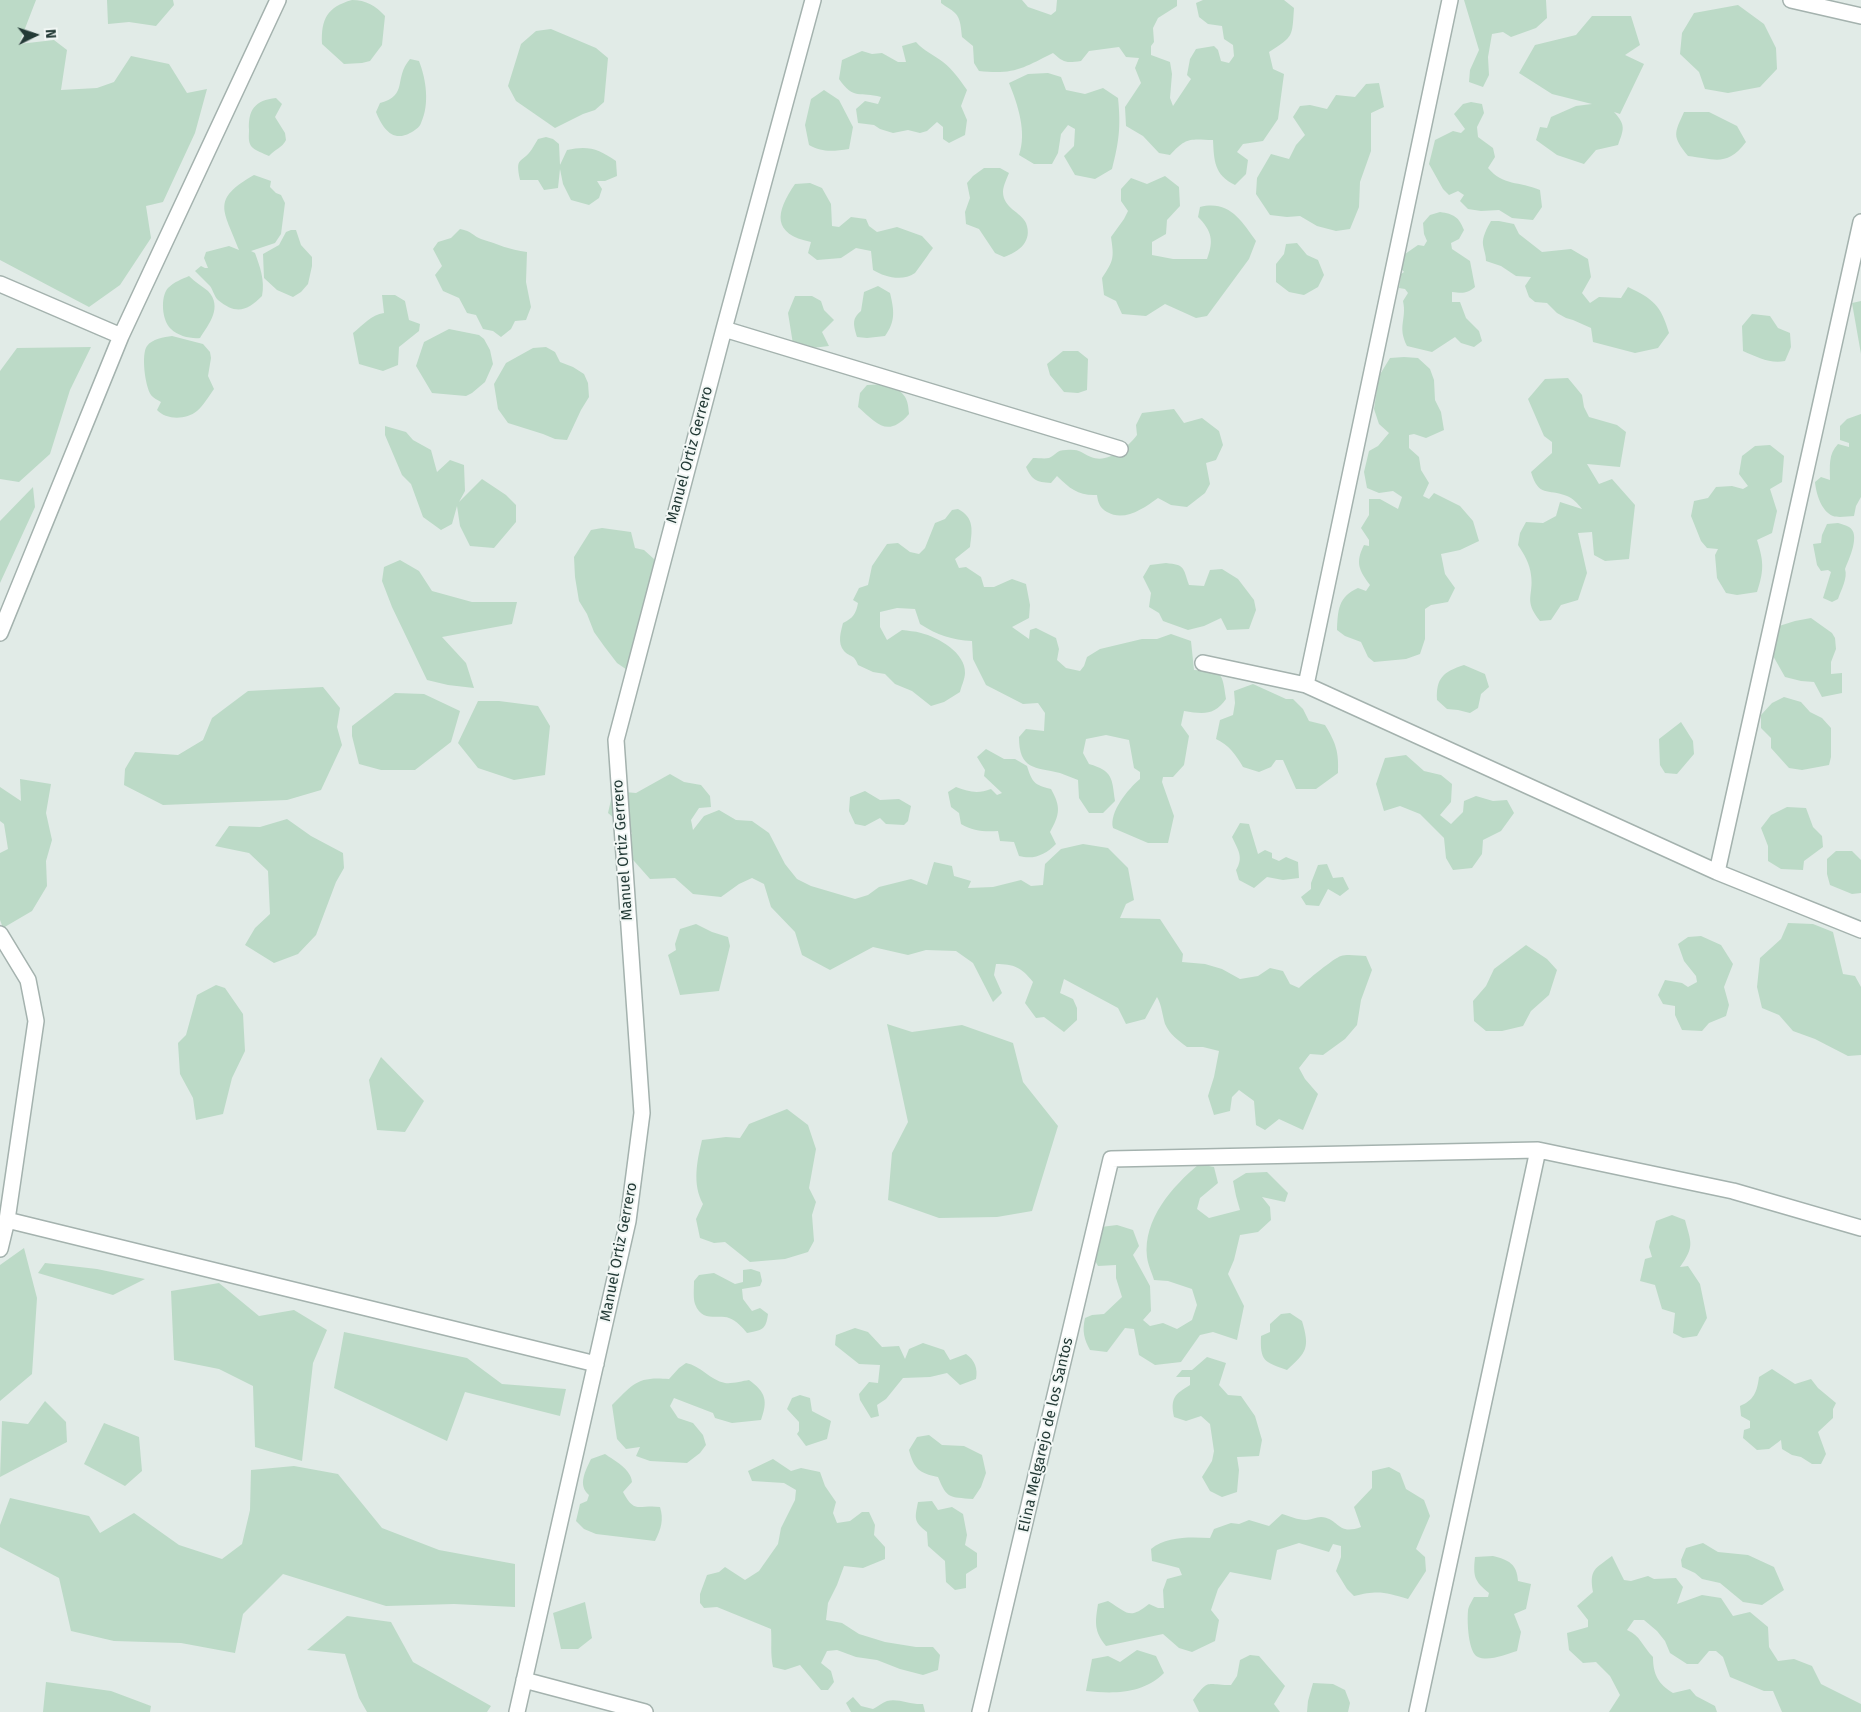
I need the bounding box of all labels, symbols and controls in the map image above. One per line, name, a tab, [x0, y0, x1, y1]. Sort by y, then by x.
north arrow	[10, 10, 60, 60]
text: N	[42, 29, 59, 39]
street label: Manuel Ortiz Gerrero	[663, 384, 717, 526]
street label: Manuel Ortiz Gerrero	[609, 779, 637, 921]
street label: Manuel Ortiz Gerrero	[597, 1181, 641, 1323]
street label: Elina Melgarejo de los Santos	[1015, 1336, 1077, 1534]

